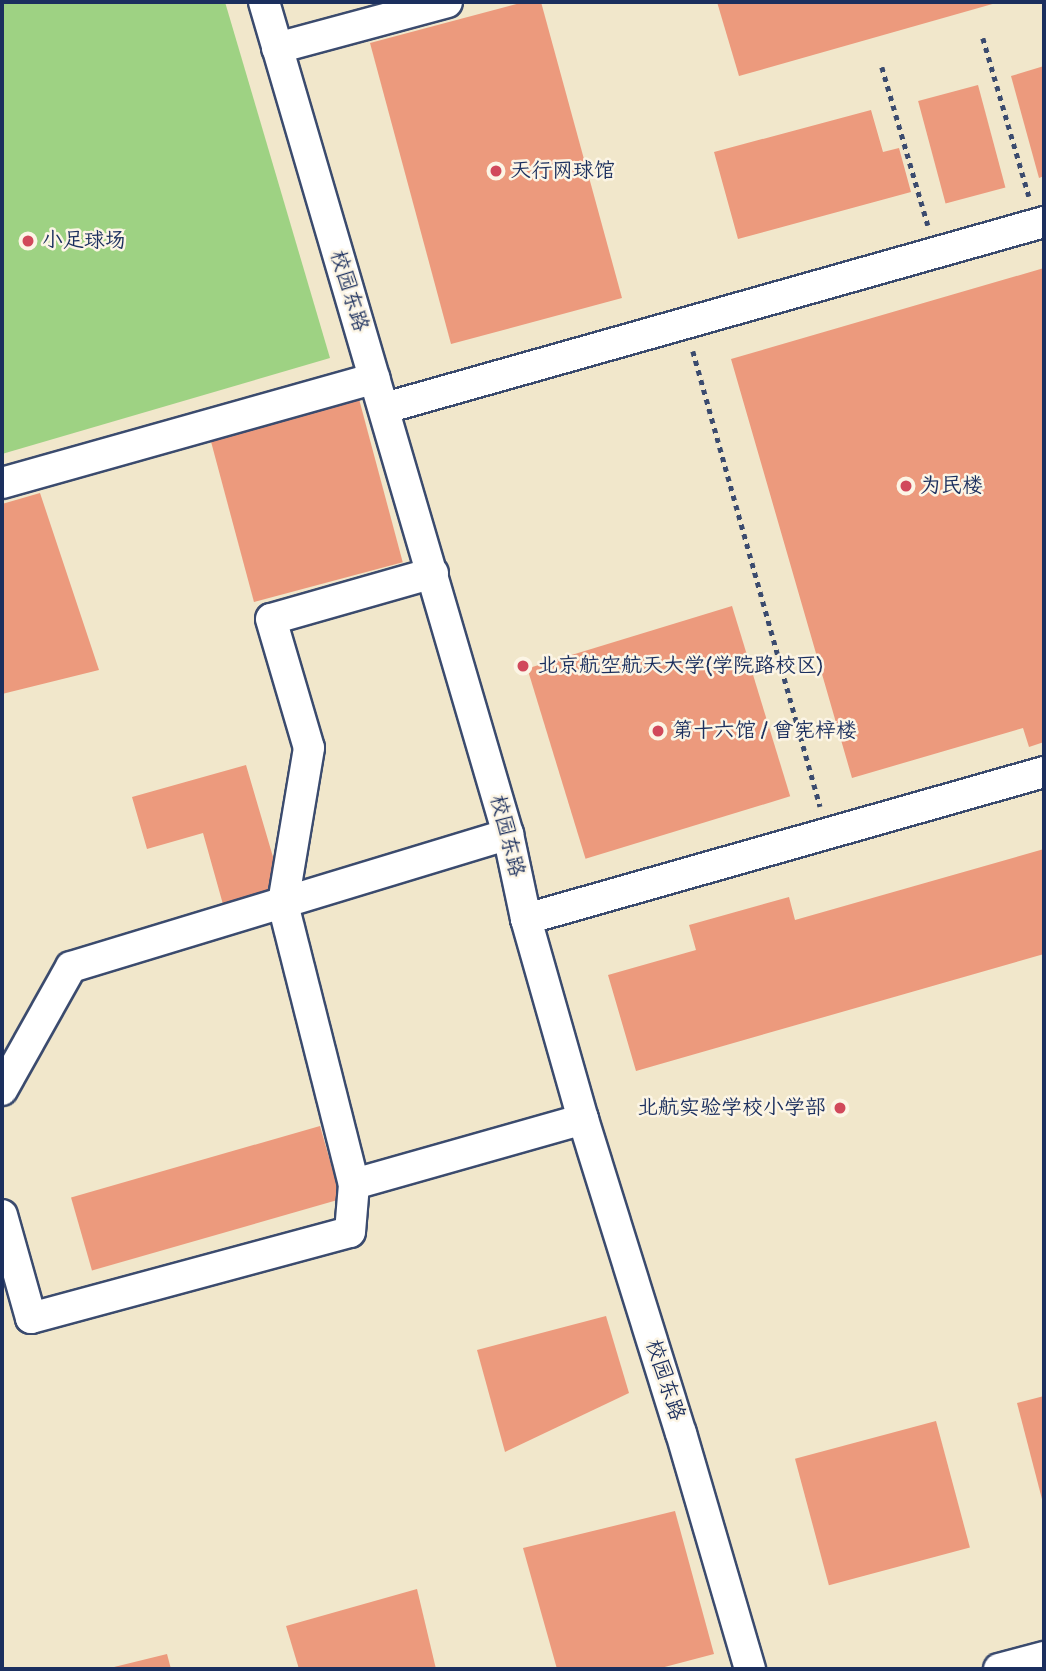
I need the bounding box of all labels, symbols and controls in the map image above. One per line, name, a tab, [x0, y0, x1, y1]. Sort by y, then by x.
place label: 天行网球馆	[510, 158, 615, 184]
marker: 天行网球馆	[488, 163, 504, 179]
place label: 小足球场	[42, 228, 126, 254]
marker: 小足球场	[20, 233, 36, 249]
street label: 校园东路	[325, 247, 373, 335]
place label: 为民楼	[920, 473, 983, 499]
marker: 为民楼	[898, 478, 914, 494]
place label: 北京航空航天大学(学院路校区)	[537, 653, 824, 679]
marker: 北京航空航天大学(学院路校区)	[515, 658, 531, 674]
place label: 第十六馆 / 曾宪梓楼	[672, 718, 857, 744]
marker: 第十六馆 / 曾宪梓楼	[650, 723, 666, 739]
street label: 校园东路	[485, 792, 529, 880]
place label: 北航实验学校小学部	[637, 1095, 826, 1121]
marker: 北航实验学校小学部	[832, 1100, 848, 1116]
street label: 校园东路	[640, 1336, 690, 1424]

